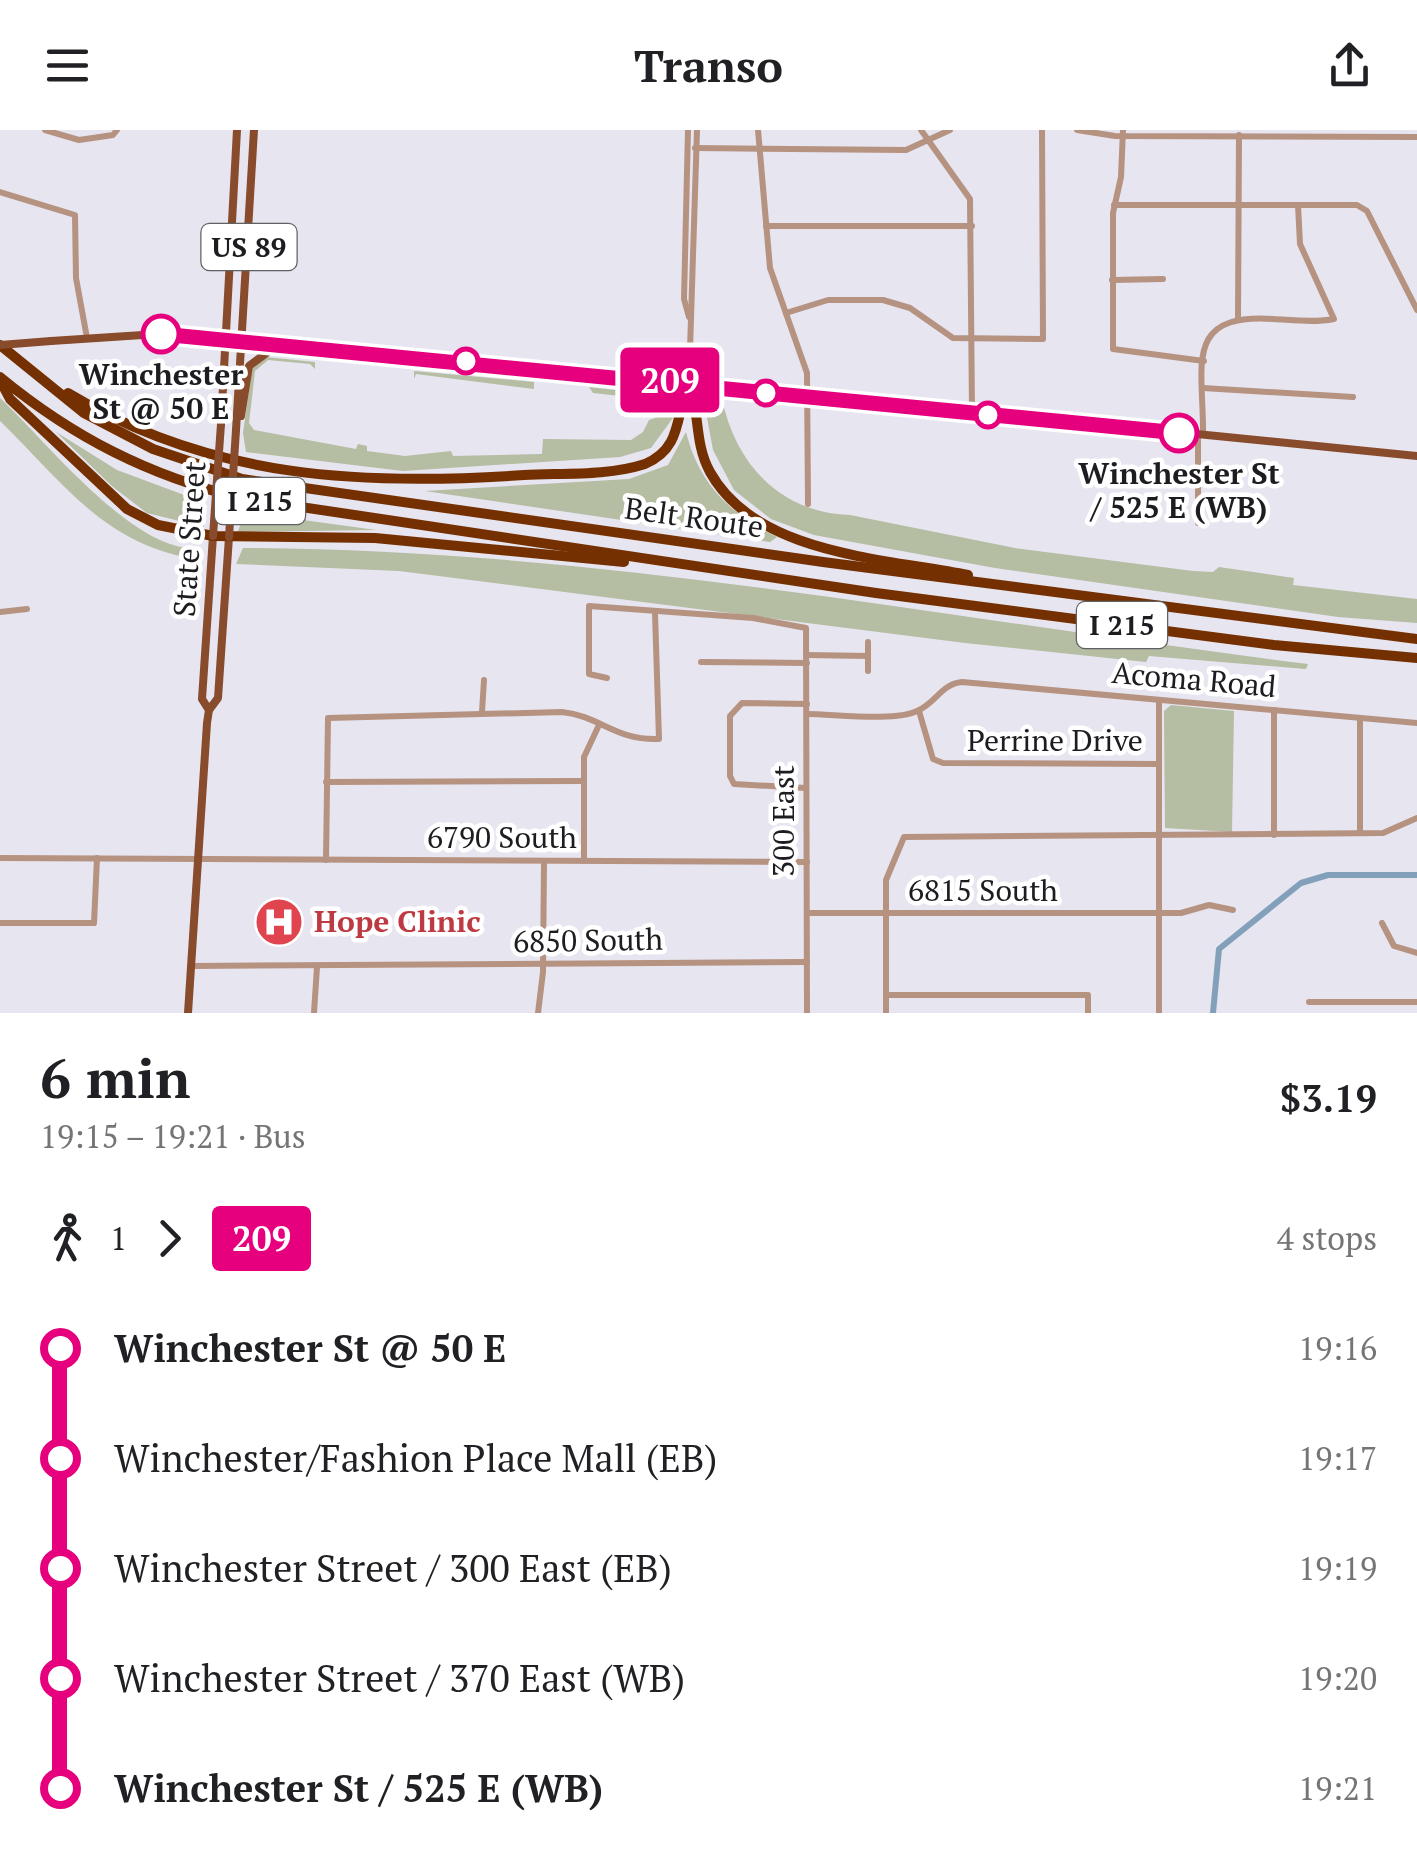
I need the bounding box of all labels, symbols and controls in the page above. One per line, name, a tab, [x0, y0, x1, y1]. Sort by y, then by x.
text: Transo	[634, 35, 783, 95]
icon: menu	[40, 38, 95, 93]
icon: share	[1322, 38, 1377, 93]
road number: US 89	[202, 224, 296, 270]
marker: Winchester St @ 50 E	[142, 315, 180, 353]
unlabelled marker	[453, 348, 479, 374]
line badge: 209	[612, 348, 728, 412]
place label: Winchester St @ 50 E	[79, 354, 243, 428]
text: 209	[640, 357, 700, 403]
unlabelled marker	[753, 380, 779, 406]
unlabelled marker	[975, 402, 1001, 428]
marker: Winchester St / 525 E (WB)	[1160, 414, 1198, 452]
place label: Winchester St / 525 E (WB)	[1078, 453, 1280, 527]
street label: State Street	[164, 460, 214, 618]
road number: I 215	[215, 478, 305, 524]
street label: Belt Route	[622, 487, 766, 547]
road number: I 215	[1077, 602, 1167, 648]
street label: Acoma Road	[1110, 652, 1278, 706]
street label: Perrine Drive	[967, 720, 1143, 760]
street label: 300 East	[763, 765, 803, 877]
street label: 6790 South	[427, 817, 577, 857]
street label: 6815 South	[908, 870, 1058, 910]
hospital icon: Hope Clinic	[253, 896, 305, 948]
place label: Hope Clinic	[314, 901, 481, 941]
street label: 6850 South	[513, 919, 664, 961]
text: 6 min	[40, 1041, 190, 1114]
text: $3.19	[1280, 1073, 1377, 1123]
text: 19:15 – 19:21 · Bus	[40, 1115, 306, 1157]
icon: walk	[40, 1211, 95, 1266]
icon: forward	[142, 1211, 197, 1266]
text: 209	[232, 1215, 291, 1261]
text: 1	[110, 1217, 127, 1259]
text: 4 stops	[1277, 1217, 1377, 1259]
text: Winchester St @ 50 E	[114, 1323, 506, 1373]
text: 19:16	[1298, 1327, 1377, 1369]
text: Winchester/Fashion Place Mall (EB)	[114, 1433, 717, 1483]
text: 19:17	[1298, 1437, 1377, 1479]
text: Winchester Street / 300 East (EB)	[114, 1543, 672, 1593]
text: 19:19	[1298, 1547, 1377, 1589]
text: Winchester Street / 370 East (WB)	[114, 1653, 685, 1703]
text: 19:20	[1298, 1657, 1377, 1699]
text: Winchester St / 525 E (WB)	[114, 1763, 603, 1813]
text: 19:21	[1298, 1767, 1377, 1809]

